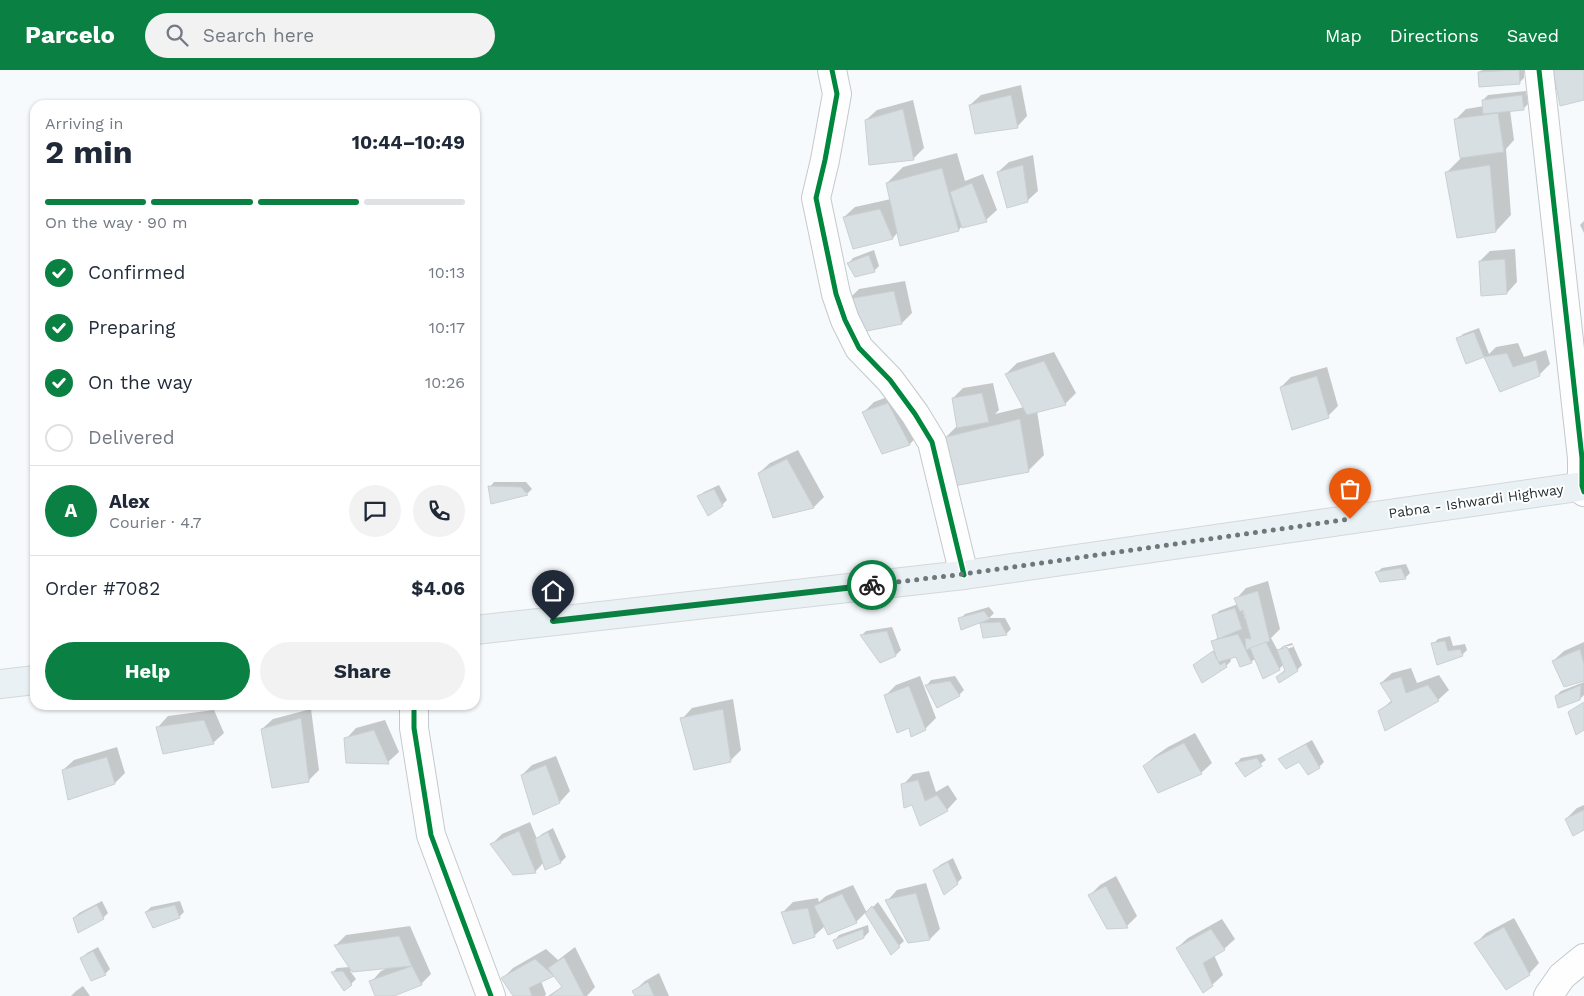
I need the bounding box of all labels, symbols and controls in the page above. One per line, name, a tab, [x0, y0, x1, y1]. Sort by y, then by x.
search box	[145, 13, 495, 58]
text: Parcelo	[25, 21, 115, 49]
icon: search	[163, 21, 191, 49]
text: Search here	[203, 24, 314, 47]
text: Map	[1325, 25, 1362, 46]
text: Directions	[1390, 25, 1479, 46]
text: Saved	[1507, 25, 1559, 46]
text: Arriving in	[45, 114, 123, 133]
text: 10:44–10:49	[352, 131, 465, 154]
text: 2 min	[45, 133, 133, 171]
text: On the way · 90 m	[45, 213, 188, 232]
icon: check	[45, 259, 73, 287]
text: Confirmed	[88, 261, 185, 284]
text: 10:13	[429, 263, 465, 282]
icon: check	[45, 314, 73, 342]
text: Preparing	[88, 316, 175, 339]
text: 10:17	[429, 318, 465, 337]
icon: check	[45, 369, 73, 397]
text: On the way	[88, 371, 192, 394]
text: 10:26	[425, 373, 465, 392]
text: Delivered	[88, 426, 175, 449]
pin	[1329, 468, 1371, 519]
icon: bag	[1336, 475, 1364, 503]
street label: Pabna - Ishwardi Highway	[1387, 481, 1565, 521]
button: chat	[349, 485, 401, 537]
button: phone	[413, 485, 465, 537]
text: Alex	[109, 490, 150, 513]
text: A	[65, 499, 77, 522]
text: Courier · 4.7	[109, 513, 202, 532]
courier	[847, 560, 897, 610]
pin	[532, 570, 574, 621]
icon: bike	[858, 571, 886, 599]
text: Order #7082	[45, 577, 160, 600]
text: $4.06	[411, 577, 465, 600]
icon: home	[539, 577, 567, 605]
button: Help	[45, 642, 250, 700]
button: Share	[260, 642, 465, 700]

